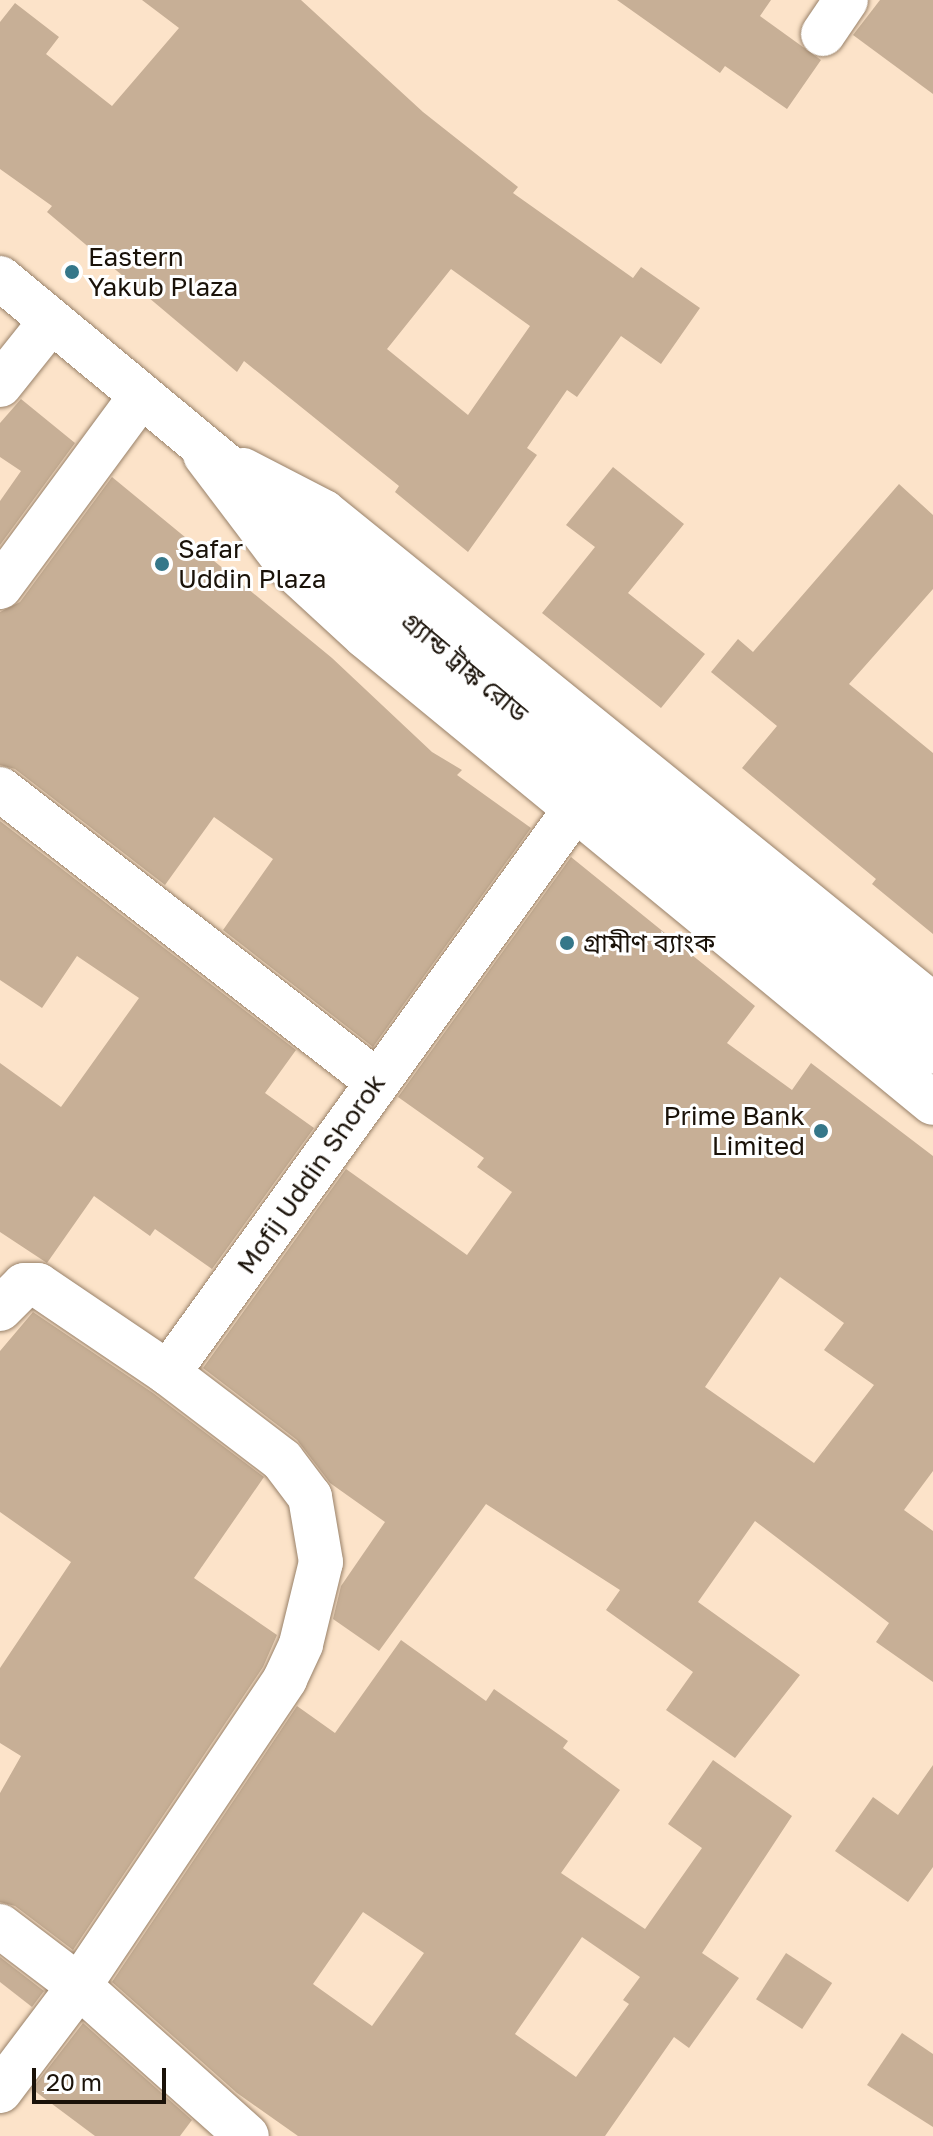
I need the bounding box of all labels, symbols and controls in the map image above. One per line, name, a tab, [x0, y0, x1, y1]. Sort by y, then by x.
place label: Eastern Yakub Plaza	[88, 241, 238, 302]
marker: Eastern Yakub Plaza	[63, 263, 81, 281]
place label: Safar Uddin Plaza	[178, 533, 326, 594]
marker: Safar Uddin Plaza	[153, 555, 171, 573]
street label: গ্র্যান্ড ট্রাঙ্ক রোড	[395, 605, 535, 729]
place label: গ্রামীণ ব্যাংক	[583, 927, 715, 959]
marker: গ্রামীণ ব্যাংক	[558, 934, 576, 952]
street label: Mofij Uddin Shorok	[230, 1068, 392, 1280]
place label: Prime Bank Limited	[663, 1100, 805, 1162]
marker: Prime Bank Limited	[812, 1122, 830, 1140]
scale bar	[36, 2052, 170, 2102]
text: 20 m	[46, 2067, 102, 2096]

